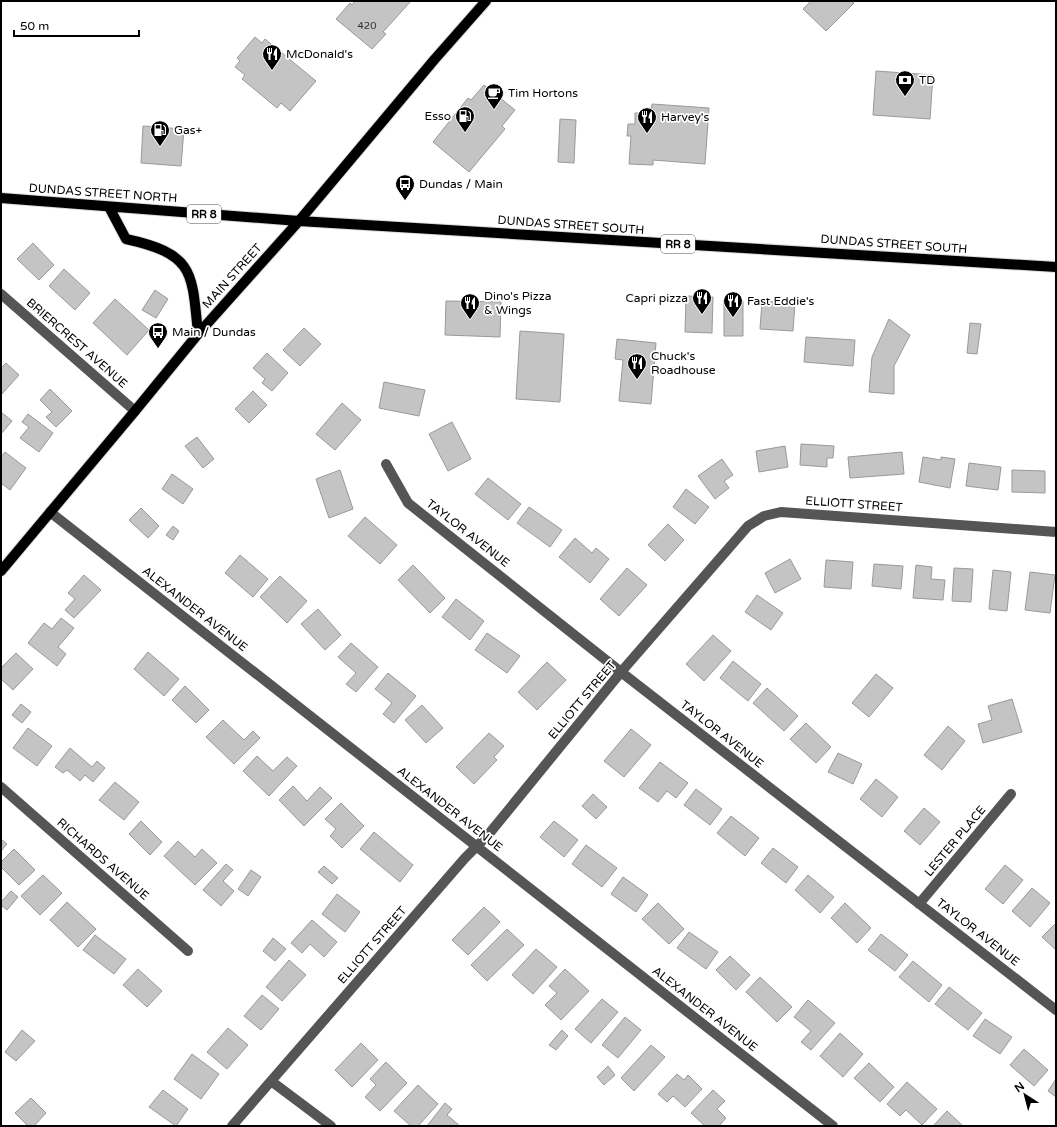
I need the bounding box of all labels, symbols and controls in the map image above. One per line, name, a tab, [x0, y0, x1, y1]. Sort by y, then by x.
scale bar	[14, 12, 139, 38]
text: 50 m	[20, 19, 49, 33]
house number: 420	[358, 20, 376, 32]
restaurant icon: McDonald's	[261, 43, 283, 71]
place label: McDonald's	[286, 47, 353, 61]
bank icon: TD	[894, 69, 916, 97]
place label: TD	[919, 73, 935, 87]
cafe icon: Tim Hortons	[483, 82, 505, 110]
place label: Tim Hortons	[508, 86, 578, 100]
fuel station icon: Esso	[454, 105, 476, 133]
restaurant icon: Harvey's	[636, 106, 658, 134]
place label: Esso	[425, 109, 451, 123]
place label: Harvey's	[661, 110, 710, 124]
fuel station icon: Gas+	[149, 119, 171, 147]
place label: Gas+	[174, 123, 203, 137]
bus stop icon: Dundas / Main	[394, 173, 416, 201]
place label: Dundas / Main	[419, 177, 503, 191]
street label: DUNDAS STREET NORTH	[28, 181, 178, 205]
road number: RR 8	[187, 205, 221, 223]
street label: DUNDAS STREET SOUTH	[497, 213, 645, 237]
street label: DUNDAS STREET SOUTH	[820, 232, 968, 256]
road number: RR 8	[661, 235, 695, 253]
street label: MAIN STREET	[199, 240, 265, 311]
restaurant icon: Capri pizza	[691, 287, 713, 315]
place label: Dino's Pizza & Wings	[484, 289, 552, 317]
restaurant icon: Fast Eddie's	[722, 290, 744, 318]
place label: Capri pizza	[625, 291, 688, 305]
restaurant icon: Dino's Pizza & Wings	[459, 292, 481, 320]
place label: Fast Eddie's	[747, 294, 815, 308]
street label: BRIERCREST AVENUE	[24, 295, 131, 391]
bus stop icon: Main / Dundas	[147, 321, 169, 349]
place label: Main / Dundas	[172, 325, 256, 339]
place label: Chuck's Roadhouse	[651, 349, 716, 377]
restaurant icon: Chuck's Roadhouse	[626, 352, 648, 380]
street label: ELLIOTT STREET	[805, 494, 904, 514]
street label: TAYLOR AVENUE	[424, 496, 513, 570]
street label: ALEXANDER AVENUE	[140, 564, 251, 655]
street label: ELLIOTT STREET	[545, 658, 619, 742]
street label: TAYLOR AVENUE	[678, 697, 767, 771]
street label: ALEXANDER AVENUE	[395, 764, 506, 855]
street label: LESTER PLACE	[921, 803, 989, 879]
street label: RICHARDS AVENUE	[54, 815, 152, 903]
street label: TAYLOR AVENUE	[934, 895, 1023, 969]
street label: ELLIOTT STREET	[335, 903, 410, 986]
street label: ALEXANDER AVENUE	[650, 964, 761, 1055]
north arrow	[1005, 1075, 1045, 1115]
text: N	[1012, 1079, 1027, 1095]

